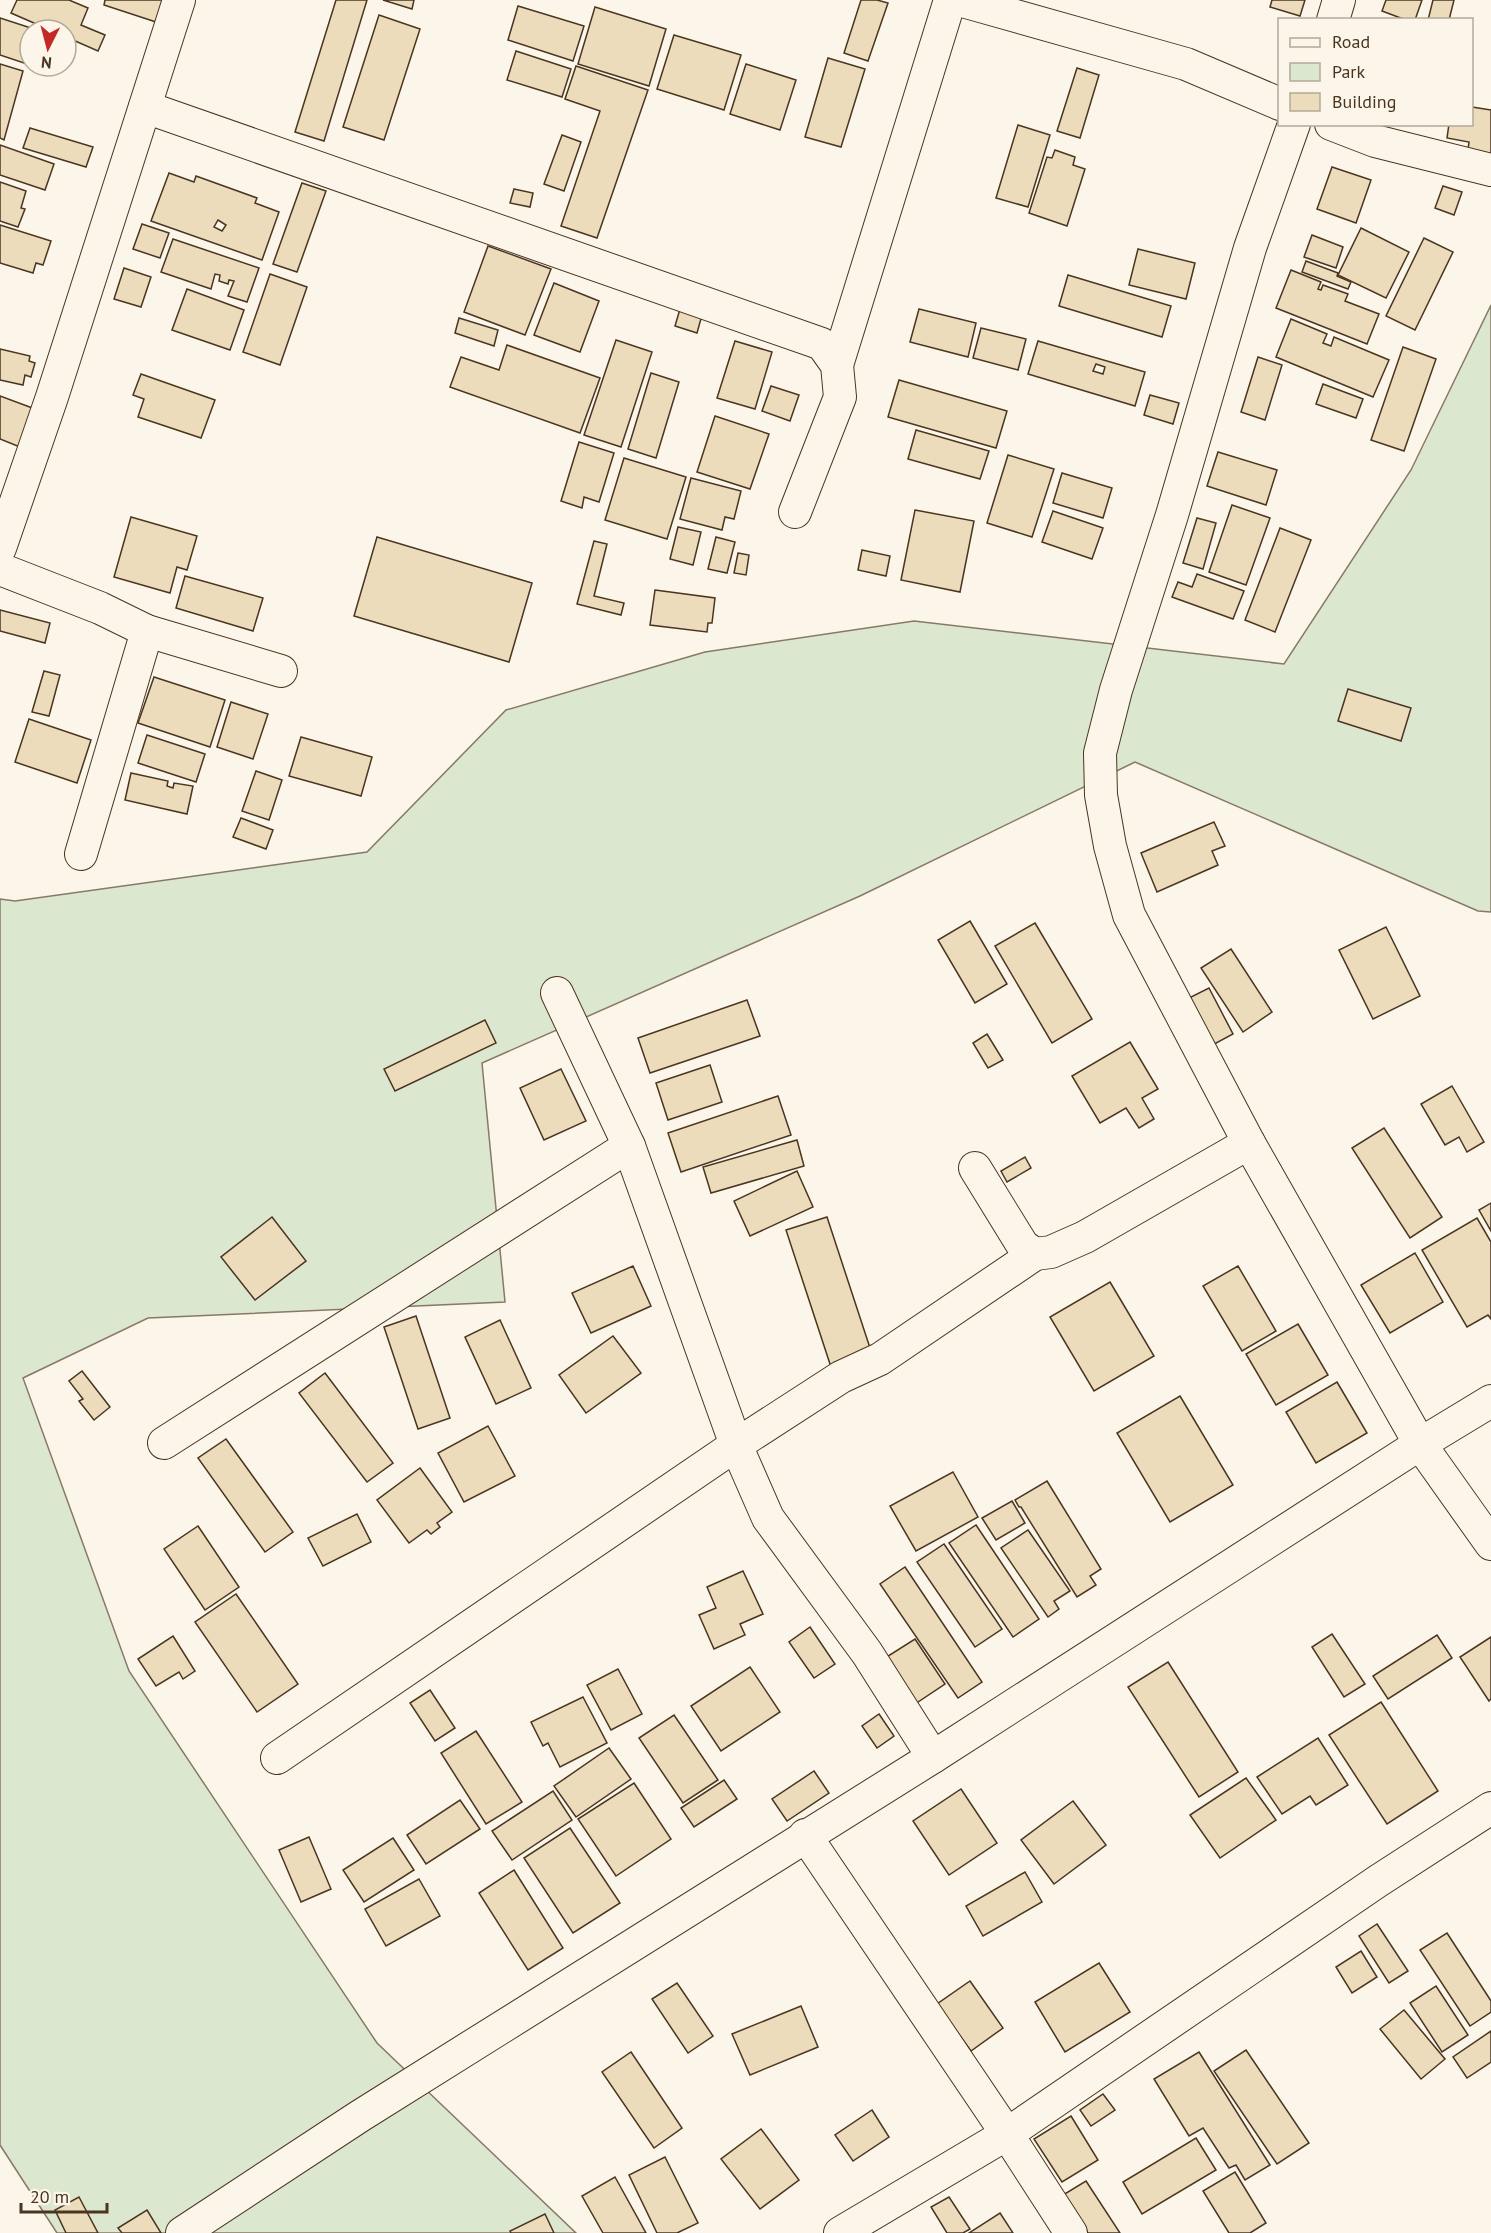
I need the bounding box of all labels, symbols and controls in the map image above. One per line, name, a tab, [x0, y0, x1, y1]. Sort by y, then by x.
north arrow	[18, 18, 78, 78]
legend	[1278, 18, 1473, 126]
text: Road	[1332, 30, 1370, 53]
text: N	[40, 52, 53, 73]
text: Park	[1332, 60, 1365, 83]
text: Building	[1332, 90, 1396, 113]
scale bar	[21, 2176, 106, 2214]
text: 20 m	[30, 2185, 69, 2208]

